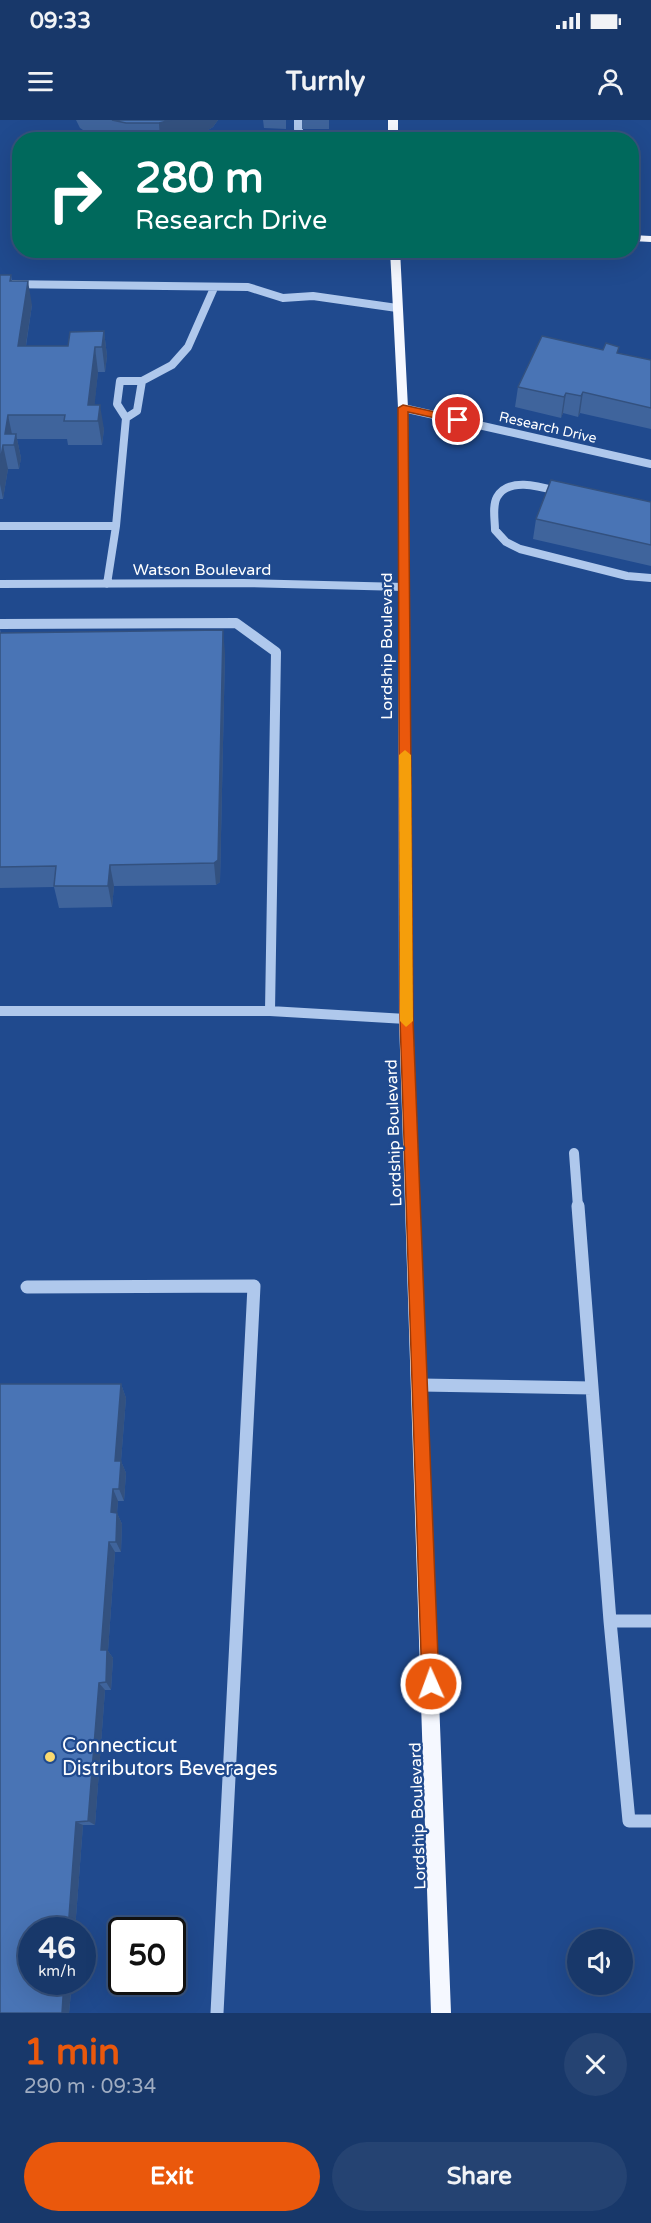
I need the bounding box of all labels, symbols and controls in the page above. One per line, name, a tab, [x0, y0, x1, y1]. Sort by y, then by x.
text: 09:33	[30, 8, 91, 34]
icon: menu	[24, 65, 57, 98]
text: Turnly	[286, 65, 365, 98]
icon: person	[594, 65, 627, 98]
text: 280 m	[135, 153, 264, 204]
icon: right	[36, 156, 114, 234]
text: Research Drive	[135, 204, 327, 237]
pin	[432, 394, 483, 445]
icon: arrive	[441, 403, 474, 436]
street label: Research Drive	[497, 408, 598, 447]
street label: Watson Boulevard	[133, 560, 271, 580]
street label: Lordship Boulevard	[377, 572, 397, 720]
street label: Lordship Boulevard	[381, 1059, 407, 1207]
position arrow	[399, 1652, 463, 1716]
place label: Connecticut Distributors Beverages	[62, 1734, 278, 1781]
street label: Lordship Boulevard	[405, 1742, 431, 1890]
marker: Connecticut Distributors Beverages	[43, 1750, 57, 1764]
speed limit sign: 50	[108, 1917, 186, 1995]
map controls	[567, 1929, 633, 1995]
button: sound	[567, 1929, 633, 1995]
text: 46	[38, 1930, 76, 1967]
text: km/h	[38, 1962, 76, 1980]
text: 1 min	[24, 2031, 120, 2074]
button: close	[564, 2033, 627, 2096]
text: 290 m · 09:34	[24, 2075, 156, 2099]
button: Exit	[24, 2142, 320, 2211]
button: Share	[332, 2142, 627, 2211]

